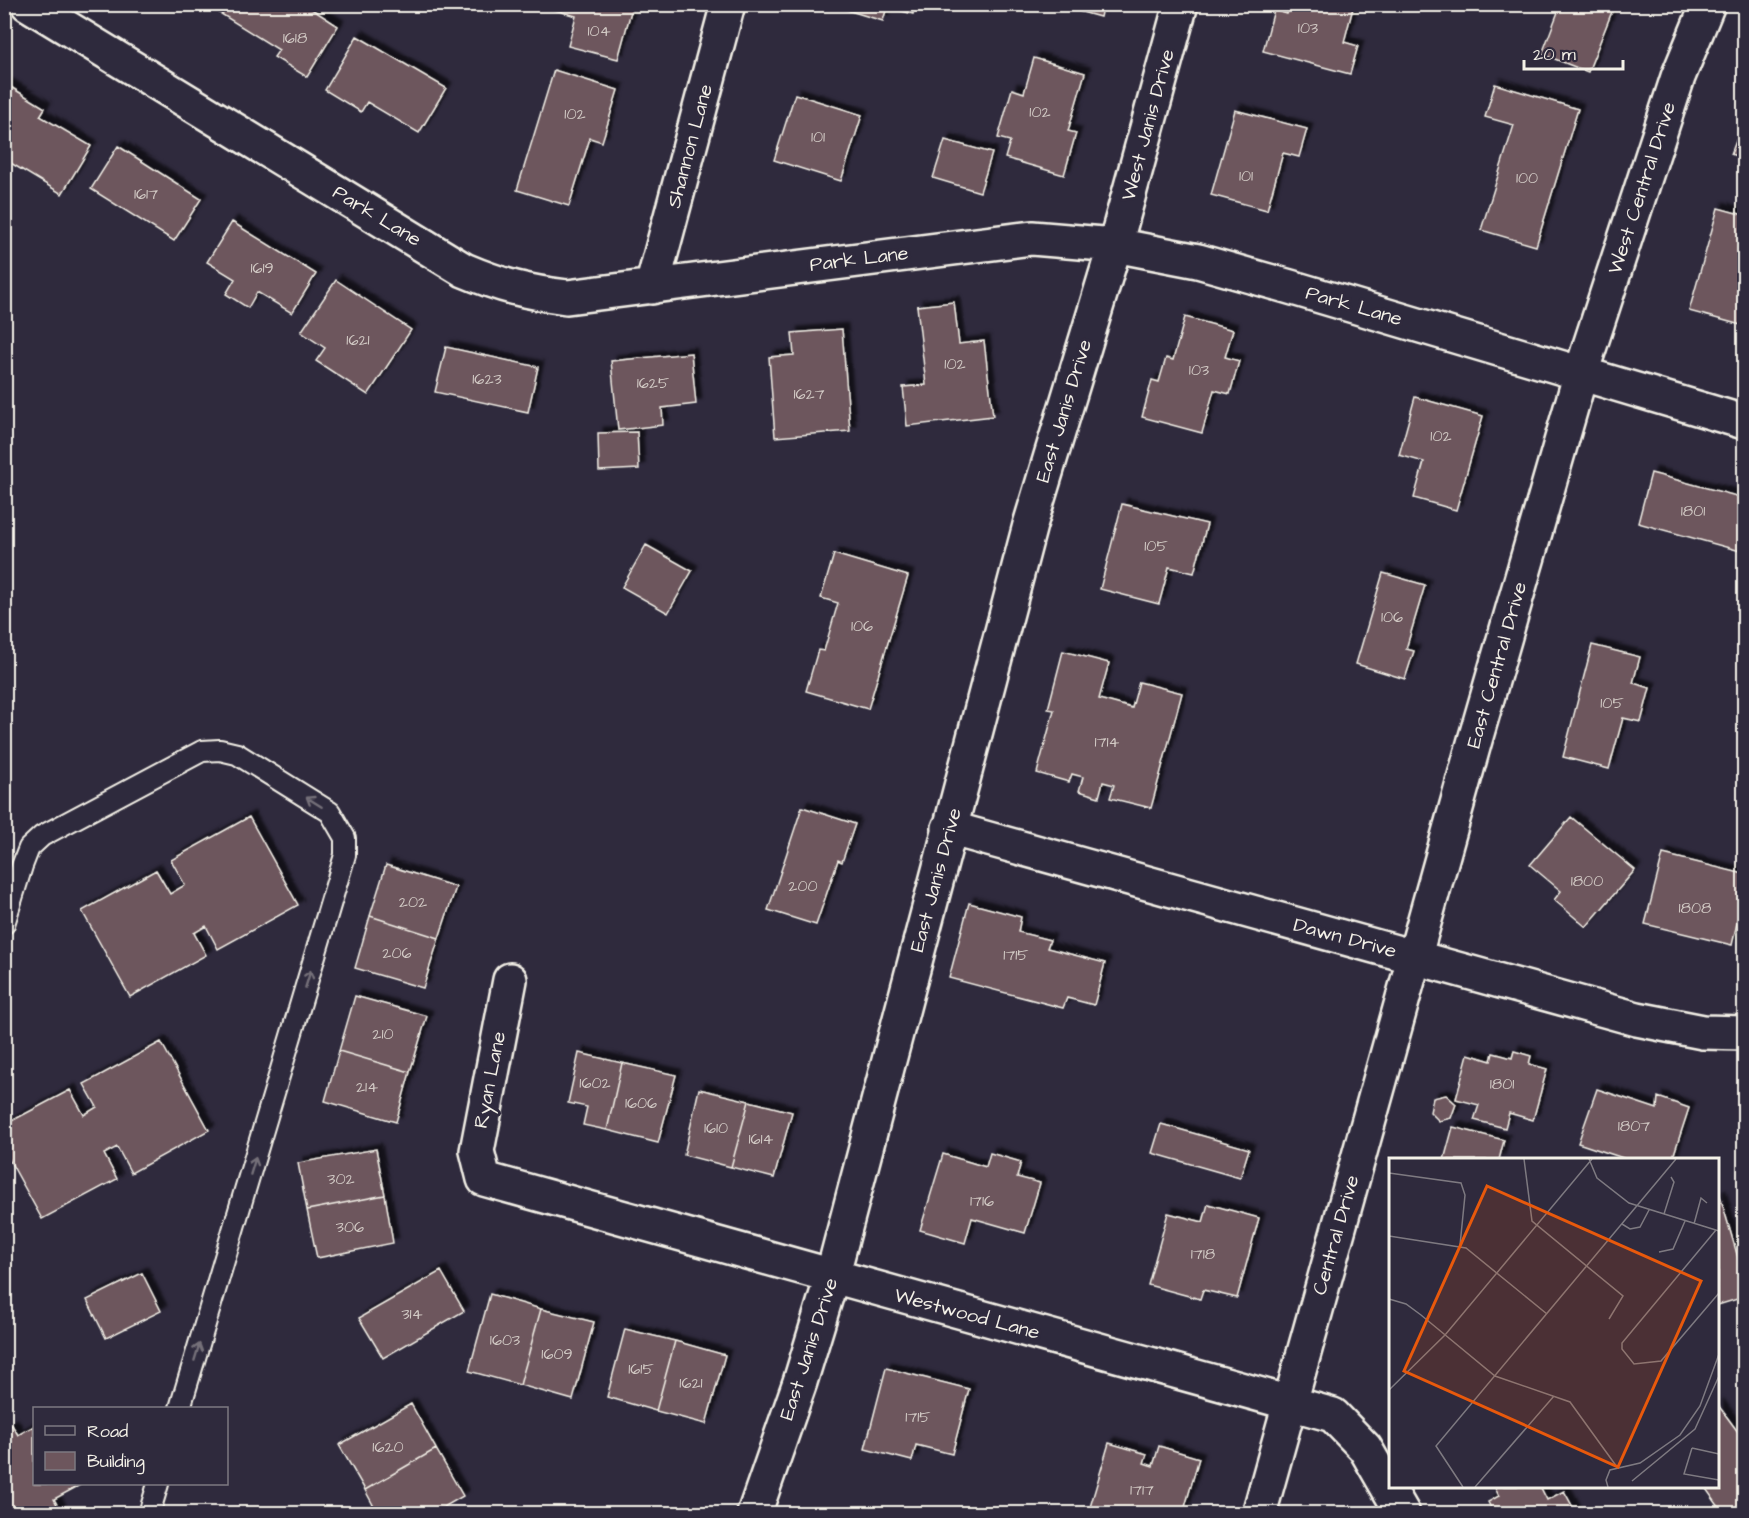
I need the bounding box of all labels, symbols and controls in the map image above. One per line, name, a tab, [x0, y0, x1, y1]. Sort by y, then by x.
house number: 103	[1298, 17, 1318, 39]
house number: 104	[587, 20, 611, 42]
house number: 1618	[283, 27, 307, 49]
scale bar	[1524, 33, 1623, 71]
text: 20 m	[1533, 42, 1576, 67]
street label: West Janis Drive	[1114, 46, 1182, 204]
street label: Shannon Lane	[660, 81, 720, 211]
street label: West Central Drive	[1601, 98, 1683, 278]
house number: 102	[1029, 101, 1051, 123]
house number: 102	[564, 103, 586, 125]
house number: 101	[811, 126, 825, 148]
house number: 101	[1239, 165, 1253, 187]
house number: 100	[1516, 167, 1538, 189]
street label: Park Lane	[327, 178, 427, 254]
house number: 1617	[134, 183, 158, 205]
street label: Park Lane	[808, 239, 910, 279]
house number: 1619	[250, 257, 274, 279]
street label: Park Lane	[1303, 279, 1406, 333]
house number: 1621	[346, 329, 370, 351]
street label: East Janis Drive	[1029, 336, 1099, 486]
house number: 102	[944, 353, 966, 375]
house number: 103	[1189, 359, 1209, 381]
house number: 1623	[472, 368, 502, 390]
house number: 1625	[637, 372, 670, 394]
house number: 1627	[793, 383, 825, 405]
house number: 102	[1430, 425, 1452, 447]
house number: 1801	[1681, 500, 1705, 522]
house number: 105	[1144, 535, 1168, 557]
street label: East Central Drive	[1460, 578, 1534, 751]
house number: 106	[1381, 606, 1403, 628]
house number: 106	[851, 615, 873, 637]
house number: 105	[1600, 692, 1624, 714]
house number: 1714	[1095, 731, 1120, 753]
one-way arrow	[306, 796, 323, 808]
street label: East Janis Drive	[903, 805, 969, 955]
house number: 1800	[1571, 870, 1603, 892]
house number: 200	[788, 875, 818, 897]
house number: 202	[399, 891, 427, 913]
house number: 1808	[1679, 897, 1711, 919]
street label: Dawn Drive	[1290, 911, 1400, 965]
house number: 206	[382, 942, 412, 964]
house number: 1715	[1003, 944, 1029, 966]
one-way arrow	[303, 970, 314, 989]
house number: 210	[372, 1023, 394, 1045]
street label: Ryan Lane	[467, 1029, 514, 1131]
house number: 1602	[579, 1072, 611, 1094]
house number: 1801	[1490, 1073, 1514, 1095]
house number: 214	[356, 1076, 378, 1098]
house number: 1606	[625, 1092, 657, 1114]
house number: 1807	[1618, 1115, 1650, 1137]
house number: 1610	[704, 1117, 728, 1139]
house number: 1614	[748, 1128, 774, 1150]
one-way arrow	[248, 1157, 259, 1176]
inset map	[1389, 1158, 1719, 1488]
house number: 302	[327, 1168, 355, 1190]
street label: Central Drive	[1306, 1172, 1367, 1298]
house number: 1716	[970, 1190, 994, 1212]
house number: 306	[336, 1216, 364, 1238]
house number: 1718	[1191, 1243, 1215, 1265]
street label: East Janis Drive	[773, 1274, 845, 1424]
street label: Westwood Lane	[891, 1281, 1043, 1347]
house number: 314	[401, 1303, 423, 1325]
house number: 1603	[490, 1329, 520, 1351]
one-way arrow	[192, 1343, 203, 1362]
house number: 1609	[541, 1343, 573, 1365]
house number: 1615	[628, 1358, 654, 1380]
house number: 1621	[679, 1372, 703, 1394]
house number: 1715	[905, 1406, 931, 1428]
legend	[33, 1407, 228, 1485]
text: Road	[87, 1419, 128, 1444]
house number: 1620	[372, 1436, 404, 1458]
text: Building	[87, 1449, 145, 1475]
house number: 1717	[1130, 1479, 1154, 1501]

